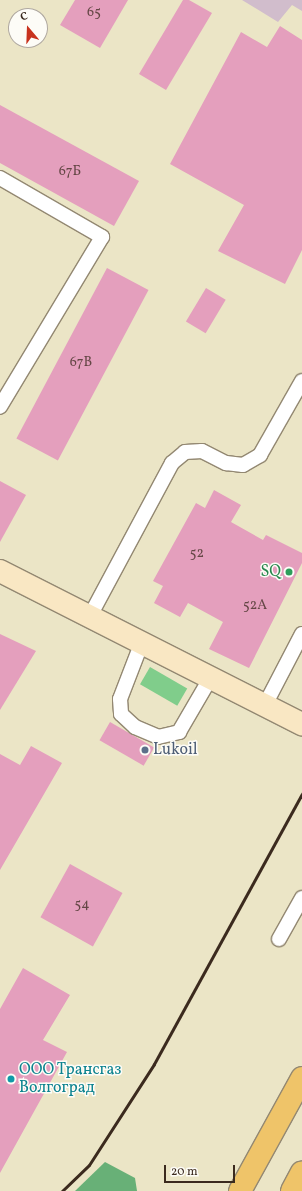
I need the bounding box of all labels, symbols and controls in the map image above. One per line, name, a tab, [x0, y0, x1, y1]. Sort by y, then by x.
house number: 65	[87, 5, 101, 21]
north arrow	[8, 8, 48, 48]
text: С	[18, 9, 30, 25]
house number: 67Б	[59, 164, 81, 180]
house number: 67В	[70, 355, 92, 371]
house number: 52	[190, 546, 204, 562]
place label: SQ	[260, 562, 281, 582]
marker: SQ	[284, 567, 294, 577]
house number: 52А	[243, 598, 267, 614]
place label: Lukoil	[153, 740, 198, 760]
marker: Lukoil	[140, 745, 150, 755]
house number: 54	[74, 897, 90, 913]
place label: ООО Трансгаз Волгоград	[19, 1060, 122, 1098]
marker: ООО Трансгаз Волгоград	[6, 1074, 16, 1084]
scale bar	[166, 1157, 237, 1183]
text: 20 m	[171, 1164, 198, 1180]

